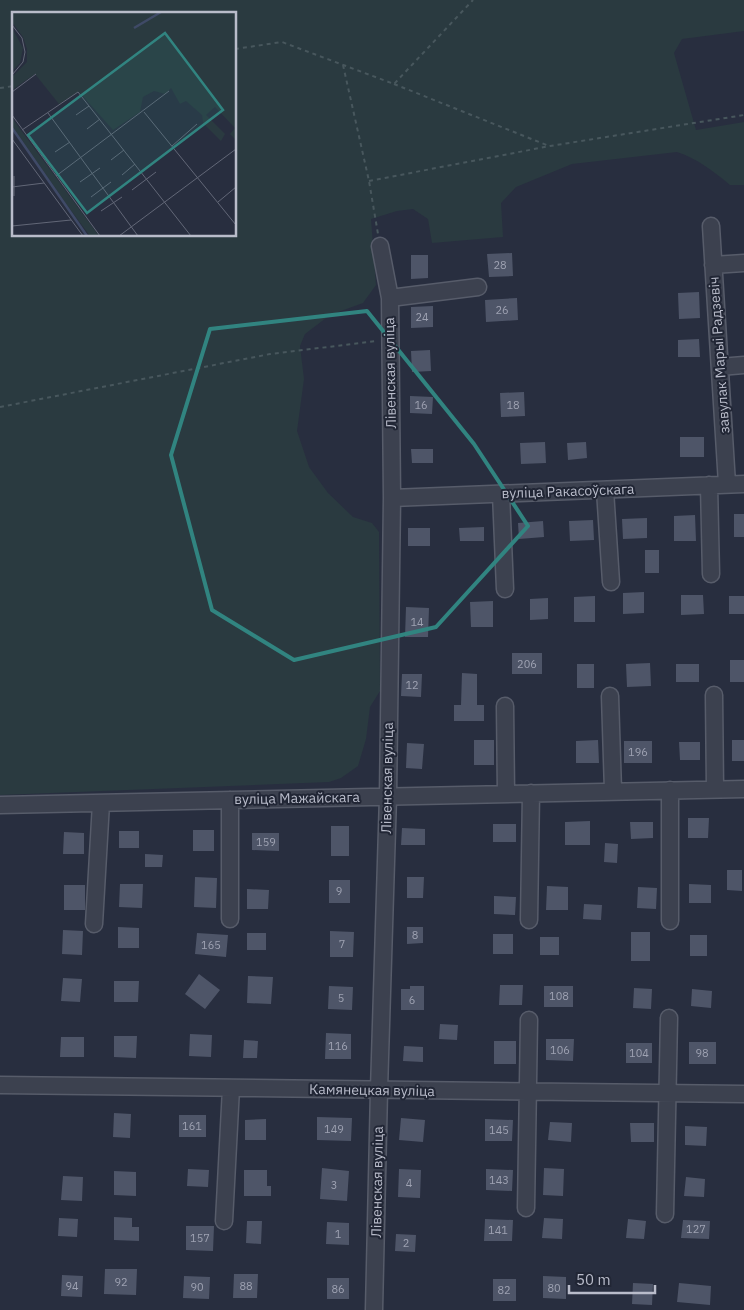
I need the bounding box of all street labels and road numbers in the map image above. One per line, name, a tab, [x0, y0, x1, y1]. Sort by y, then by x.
street label: завулак Марыі Радзевіч	[705, 276, 733, 434]
street label: Лівенская вуліца	[380, 317, 400, 429]
street label: вуліца Ракасоўскага	[501, 480, 635, 502]
street label: Лівенская вуліца	[377, 722, 397, 834]
street label: вуліца Мажайскага	[234, 788, 361, 808]
street label: Камянецкая вуліца	[309, 1080, 436, 1100]
street label: Лівенская вуліца	[367, 1126, 387, 1238]

